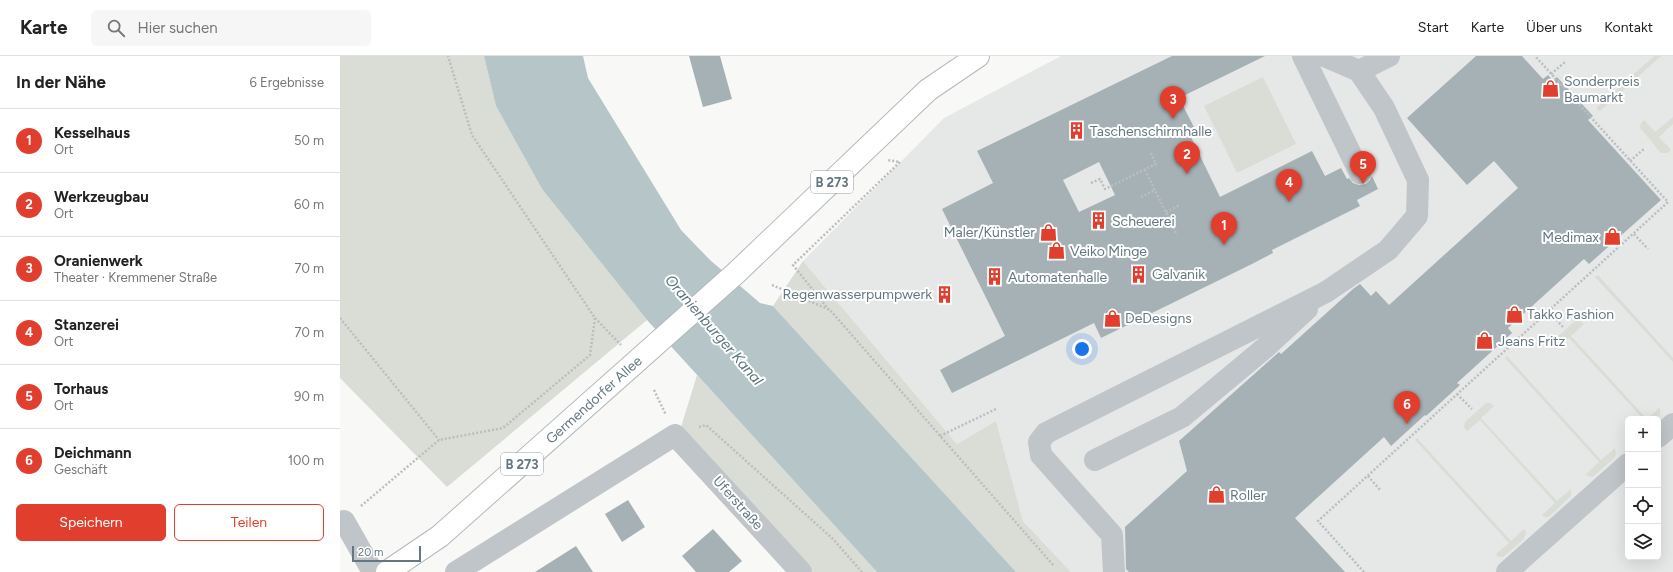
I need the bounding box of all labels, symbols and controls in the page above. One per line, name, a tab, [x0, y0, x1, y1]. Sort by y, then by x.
search box	[91, 10, 371, 46]
text: Karte	[20, 16, 67, 39]
icon: search	[105, 17, 127, 39]
text: Hier suchen	[137, 19, 218, 37]
text: Start	[1418, 19, 1449, 36]
text: Karte	[1471, 19, 1504, 36]
text: Über uns	[1526, 19, 1582, 36]
text: Kontakt	[1604, 19, 1653, 36]
text: In der Nähe	[16, 72, 106, 92]
place label: Sonderpreis Baumarkt	[1564, 73, 1640, 106]
text: 6 Ergebnisse	[250, 75, 324, 90]
shop icon: Sonderpreis Baumarkt	[1541, 79, 1561, 99]
pin: 3	[1160, 86, 1186, 119]
building icon: Taschenschirmhalle	[1067, 121, 1087, 141]
place label: Taschenschirmhalle	[1090, 123, 1212, 140]
text: Kesselhaus	[54, 124, 130, 142]
text: 1	[26, 133, 32, 148]
text: 50 m	[294, 133, 324, 148]
pin: 2	[1174, 141, 1200, 174]
text: Ort	[54, 142, 73, 157]
pin: 5	[1350, 151, 1376, 184]
pin: 4	[1276, 169, 1302, 202]
road number: B 273	[811, 171, 853, 193]
text: Werkzeugbau	[54, 188, 149, 206]
text: 2	[25, 197, 33, 212]
text: 60 m	[294, 197, 324, 212]
text: Ort	[54, 206, 73, 221]
building icon: Scheuerei	[1089, 211, 1109, 231]
pin: 1	[1211, 212, 1237, 245]
place label: Scheuerei	[1112, 213, 1175, 230]
shop icon: Maler/Künstler	[1038, 222, 1058, 242]
place label: Maler/Künstler	[944, 224, 1035, 241]
shop icon: Medimax	[1602, 227, 1622, 247]
place label: Medimax	[1542, 229, 1599, 246]
shop icon: Veiko Minge	[1047, 241, 1067, 261]
place label: Veiko Minge	[1070, 243, 1147, 260]
text: Oranienwerk	[54, 252, 143, 270]
text: 3	[25, 261, 33, 276]
text: 70 m	[294, 261, 324, 276]
building icon: Galvanik	[1129, 264, 1149, 284]
place label: Galvanik	[1152, 266, 1205, 283]
building icon: Automatenhalle	[985, 267, 1005, 287]
place label: Automatenhalle	[1008, 269, 1108, 286]
text: Theater · Kremmener Straße	[54, 270, 217, 285]
water label: Oranienburger Kanal	[661, 271, 767, 389]
building icon: Regenwasserpumpwerk	[935, 284, 955, 304]
place label: Regenwasserpumpwerk	[783, 286, 932, 303]
shop icon: Takko Fashion	[1504, 304, 1524, 324]
place label: Takko Fashion	[1527, 306, 1614, 323]
shop icon: DeDesigns	[1102, 308, 1122, 328]
place label: DeDesigns	[1125, 310, 1192, 327]
text: Stanzerei	[54, 316, 119, 334]
text: 4	[25, 325, 33, 340]
text: 70 m	[294, 325, 324, 340]
shop icon: Jeans Fritz	[1475, 331, 1495, 351]
place label: Jeans Fritz	[1498, 333, 1566, 350]
text: Ort	[54, 334, 73, 349]
your location	[1072, 339, 1092, 359]
street label: Germendorfer Allee	[542, 352, 646, 448]
text: Torhaus	[54, 380, 108, 398]
text: 5	[25, 389, 33, 404]
text: 90 m	[294, 389, 324, 404]
pin: 6	[1394, 391, 1420, 424]
text: Ort	[54, 398, 73, 413]
map controls	[1625, 416, 1661, 560]
button: +	[1625, 416, 1661, 452]
text: Deichmann	[54, 444, 132, 462]
button: −	[1625, 452, 1661, 488]
text: 6	[25, 453, 33, 468]
text: 100 m	[288, 453, 324, 468]
road number: B 273	[501, 453, 543, 475]
text: Geschäft	[54, 462, 108, 477]
street label: Uferstraße	[709, 473, 767, 534]
shop icon: Roller	[1207, 485, 1227, 505]
place label: Roller	[1230, 487, 1266, 504]
button: locate	[1625, 488, 1661, 524]
button: Speichern	[16, 504, 166, 541]
button: Teilen	[174, 504, 324, 541]
button: layers	[1625, 524, 1661, 560]
scale bar	[352, 544, 421, 563]
text: 20 m	[358, 546, 383, 559]

